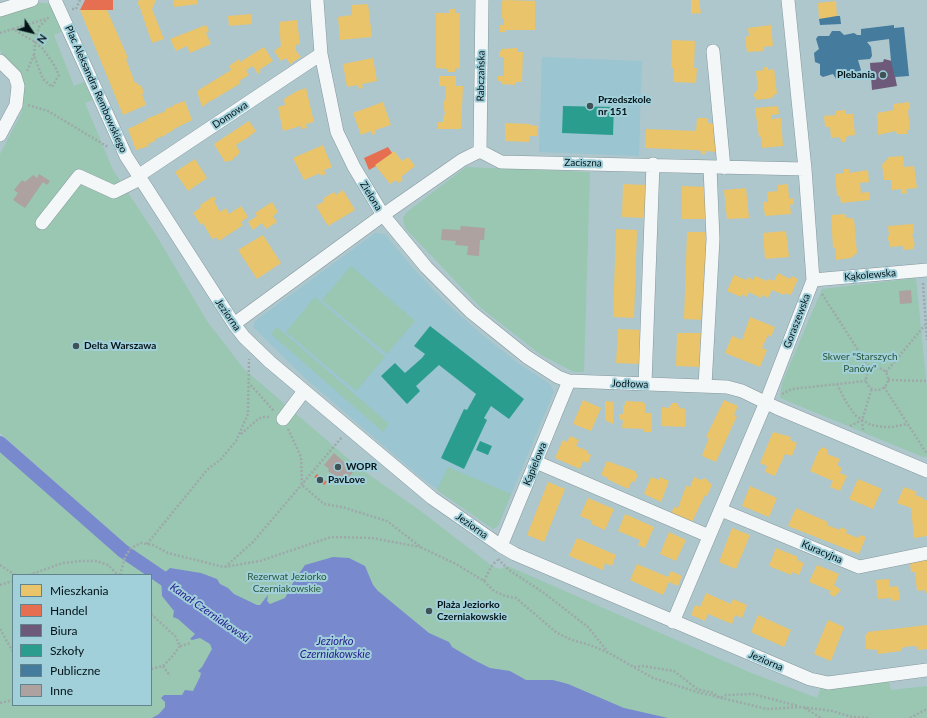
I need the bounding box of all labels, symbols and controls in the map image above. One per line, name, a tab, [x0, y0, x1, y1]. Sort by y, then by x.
north arrow	[12, 12, 52, 52]
street label: Plac Aleksandra Rembowskiego	[62, 24, 130, 154]
text: N	[34, 32, 50, 46]
street label: Rabczańska	[475, 50, 487, 102]
place label: Plebania	[837, 69, 875, 81]
marker: Plebania	[878, 70, 888, 80]
place label: Przedszkole nr 151	[598, 94, 651, 118]
street label: Domowa	[210, 99, 250, 131]
marker: Przedszkole nr 151	[585, 101, 595, 111]
street label: Zaciszna	[564, 157, 602, 169]
street label: Zielona	[357, 179, 385, 213]
street label: Kąkolewska	[844, 267, 896, 283]
street label: Goraszewska	[781, 292, 813, 350]
street label: Jeziorna	[213, 297, 243, 333]
place label: Delta Warszawa	[84, 340, 156, 352]
marker: Delta Warszawa	[71, 341, 81, 351]
park label: Skwer "Starszych Panów"	[823, 351, 897, 374]
street label: Jodłowa	[611, 377, 649, 391]
street label: Kąpielowa	[521, 441, 549, 487]
place label: WOPR	[346, 461, 377, 473]
marker: WOPR	[333, 462, 343, 472]
place label: PavLove	[328, 474, 365, 486]
marker: PavLove	[315, 475, 325, 485]
street label: Jeziorna	[454, 511, 490, 541]
street label: Kuracyjna	[800, 538, 844, 566]
park label: Rezerwat Jeziorko Czerniakowskie	[247, 571, 327, 594]
legend	[12, 574, 152, 706]
water label: Kanał Czerniakowski	[168, 581, 252, 645]
text: Mieszkania	[50, 583, 109, 598]
place label: Plaża Jeziorko Czerniakowskie	[437, 599, 507, 622]
text: Handel	[50, 603, 88, 618]
marker: Plaża Jeziorko Czerniakowskie	[424, 606, 434, 616]
text: Biura	[50, 623, 77, 638]
water label: Jeziorko Czerniakowskie	[300, 634, 370, 660]
text: Szkoły	[50, 643, 84, 658]
street label: Jeziorna	[747, 648, 785, 674]
text: Publiczne	[50, 663, 100, 678]
text: Inne	[50, 683, 73, 698]

